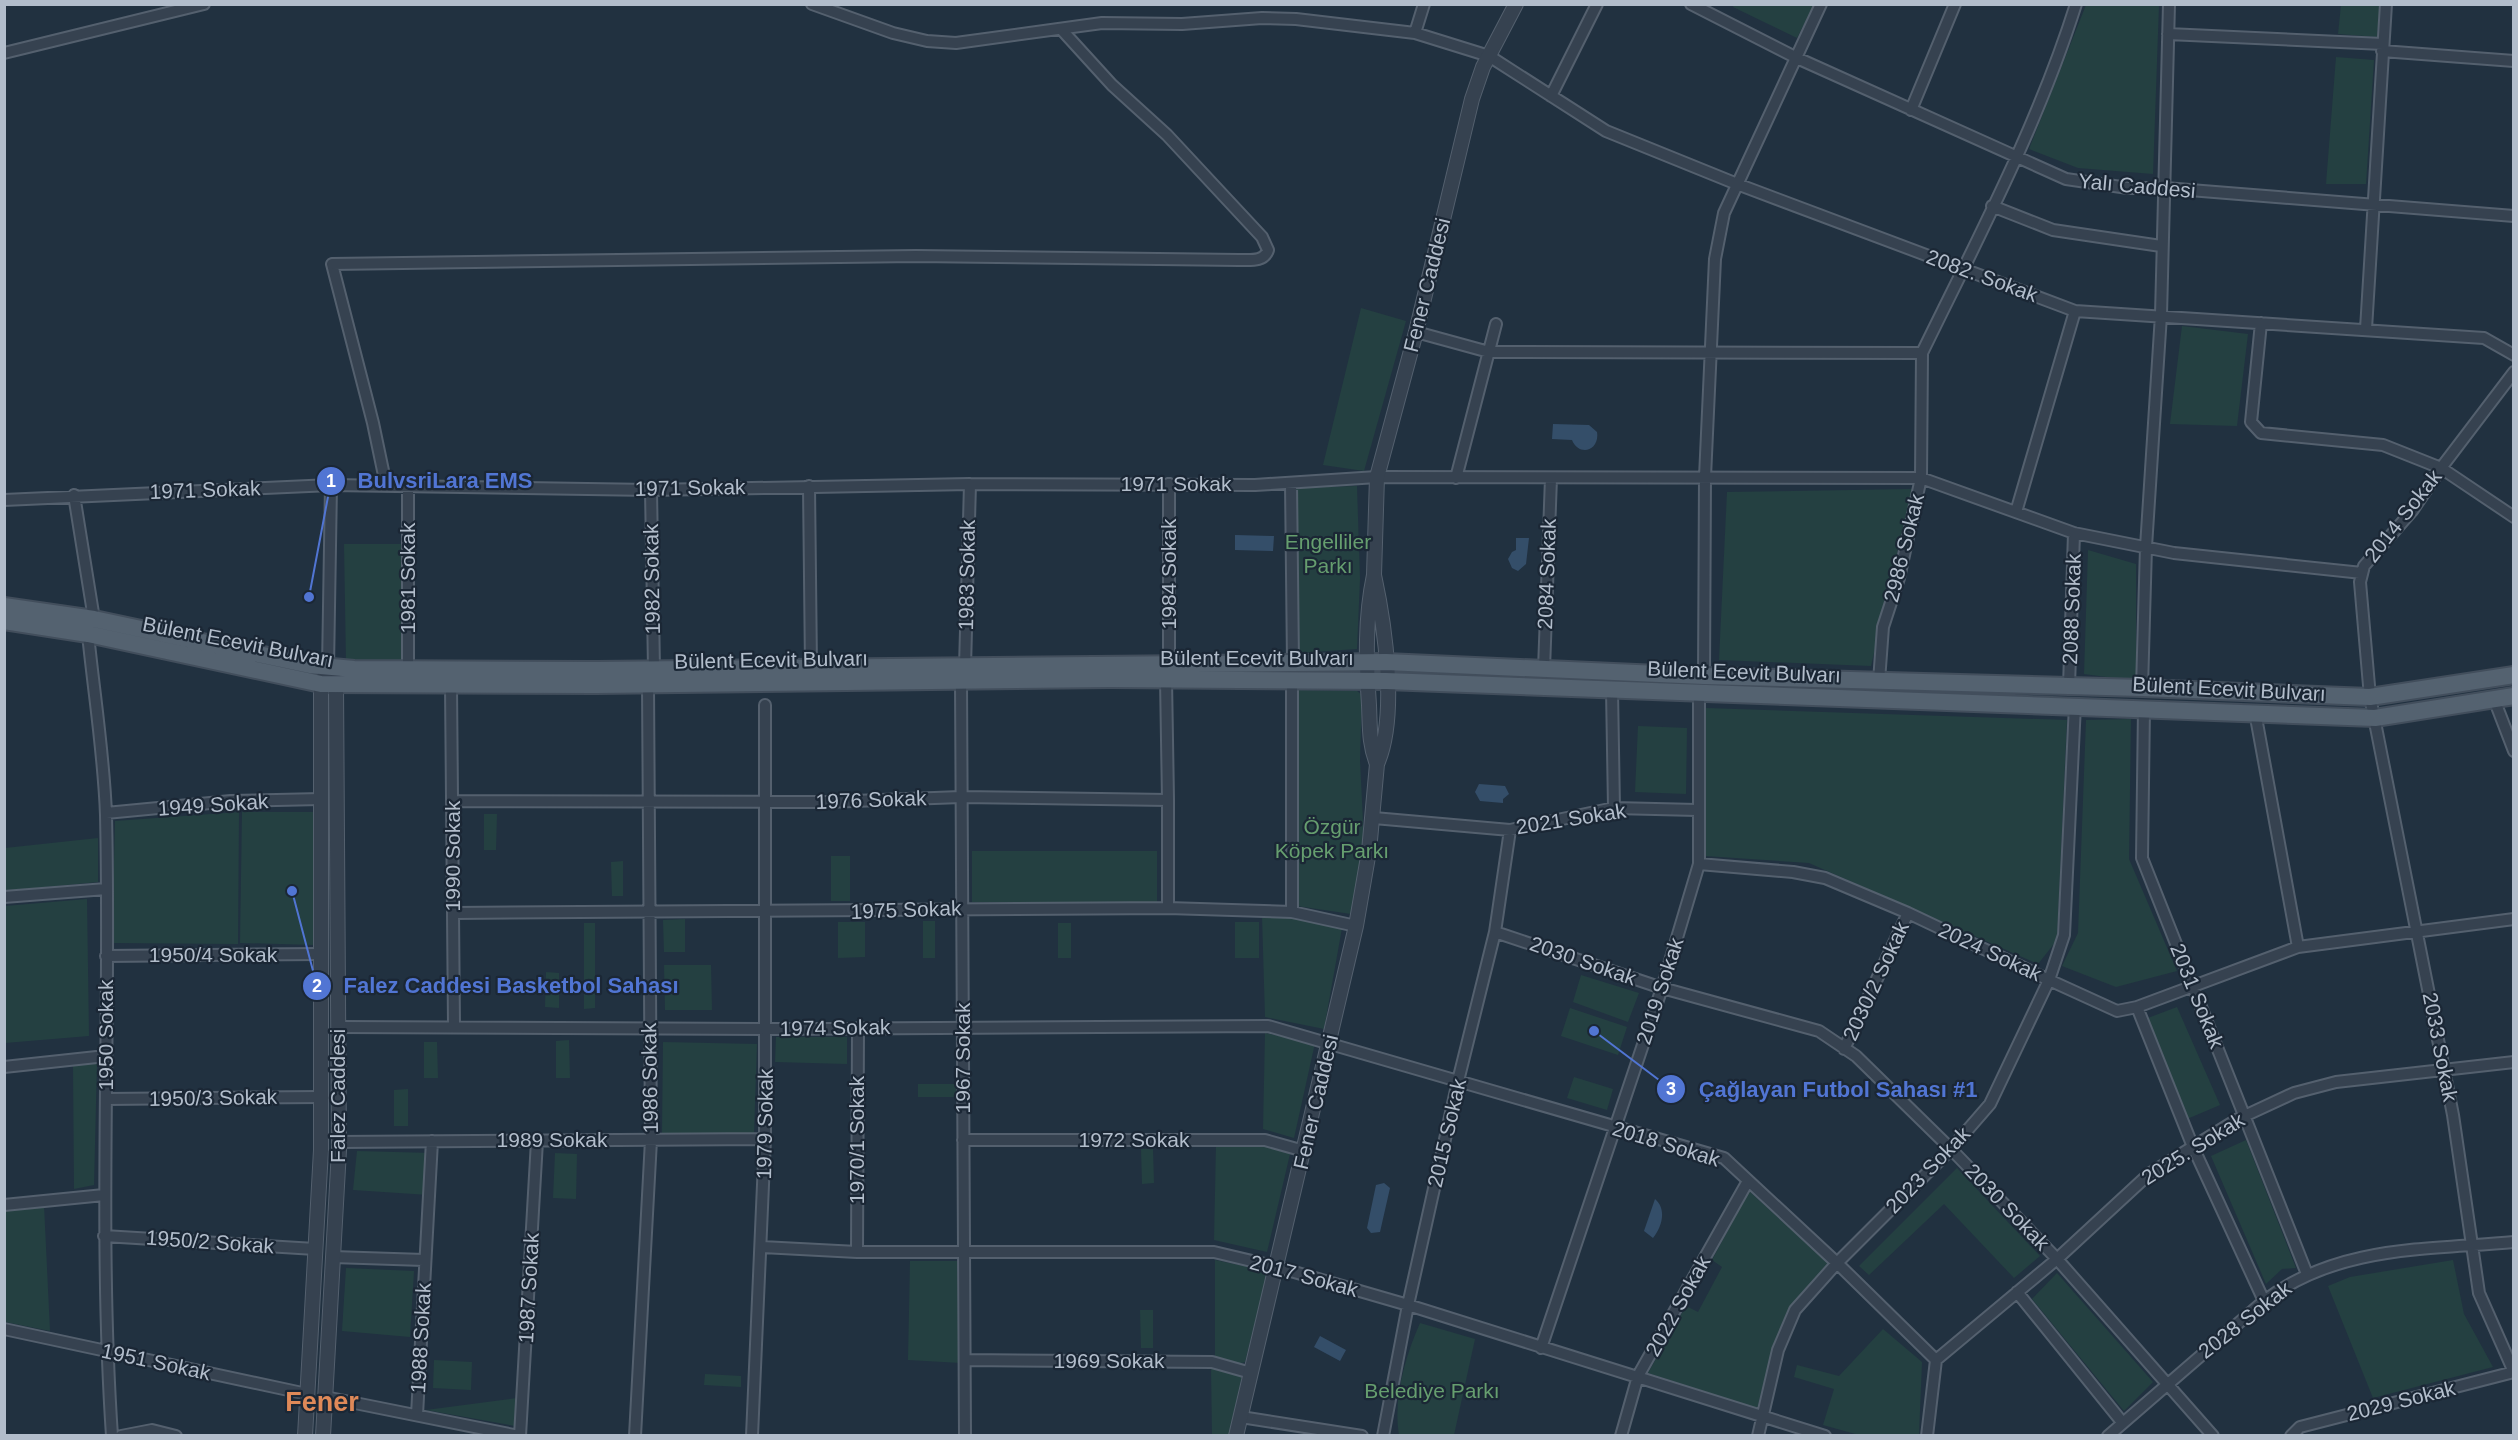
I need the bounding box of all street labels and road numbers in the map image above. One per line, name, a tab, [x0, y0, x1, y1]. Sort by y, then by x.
street label: Yalı Caddesi	[2078, 169, 2197, 202]
street label: Fener Caddesi	[1399, 215, 1454, 354]
street label: 2082. Sokak	[1923, 245, 2041, 306]
street label: 2014 Sokak	[2359, 465, 2446, 566]
street label: 1971 Sokak	[1121, 472, 1232, 495]
street label: 1971 Sokak	[634, 475, 746, 500]
street label: 1971 Sokak	[149, 476, 261, 503]
street label: 2986 Sokak	[1879, 491, 1928, 604]
street label: 1984 Sokak	[1157, 518, 1180, 629]
street label: 2084 Sokak	[1533, 518, 1560, 630]
street label: 1983 Sokak	[954, 519, 979, 631]
street label: 1981 Sokak	[396, 522, 419, 633]
street label: 1982 Sokak	[639, 523, 664, 635]
street label: 2088 Sokak	[2058, 553, 2085, 665]
street label: Bülent Ecevit Bulvarı	[141, 612, 335, 671]
street label: Bülent Ecevit Bulvarı	[674, 646, 868, 673]
street label: Bülent Ecevit Bulvarı	[1160, 646, 1354, 669]
street label: Bülent Ecevit Bulvarı	[1647, 657, 1841, 686]
street label: Bülent Ecevit Bulvarı	[2132, 672, 2326, 705]
street label: 1976 Sokak	[815, 786, 927, 813]
street label: 1949 Sokak	[157, 789, 270, 820]
street label: 2021 Sokak	[1514, 798, 1628, 839]
street label: 1990 Sokak	[441, 800, 464, 911]
street label: 1975 Sokak	[850, 896, 962, 923]
street label: 2030/2 Sokak	[1838, 917, 1913, 1044]
street label: 2024 Sokak	[1935, 918, 2046, 986]
street label: 2030 Sokak	[1527, 932, 1640, 990]
street label: 2019 Sokak	[1631, 934, 1688, 1047]
street label: 2031 Sokak	[2166, 940, 2229, 1052]
street label: 1950/4 Sokak	[149, 943, 278, 966]
street label: 1950 Sokak	[94, 979, 117, 1090]
street label: 2033 Sokak	[2419, 990, 2462, 1104]
street label: 1967 Sokak	[951, 1002, 974, 1113]
street label: 1974 Sokak	[779, 1015, 891, 1040]
street label: 1986 Sokak	[637, 1022, 662, 1134]
street label: Falez Caddesi	[326, 1029, 349, 1163]
street label: Fener Caddesi	[1289, 1032, 1342, 1172]
street label: 1979 Sokak	[752, 1068, 777, 1180]
street label: 1970/1 Sokak	[845, 1075, 868, 1204]
street label: 2015 Sokak	[1423, 1076, 1470, 1190]
street label: 1950/3 Sokak	[149, 1085, 278, 1110]
street label: 2025. Sokak	[2137, 1108, 2249, 1189]
street label: 2018 Sokak	[1610, 1116, 1723, 1171]
street label: 2023 Sokak	[1881, 1121, 1975, 1218]
street label: 1989 Sokak	[497, 1128, 608, 1151]
street label: 1972 Sokak	[1079, 1128, 1190, 1151]
street label: 2030 Sokak	[1961, 1159, 2055, 1255]
street label: 1950/2 Sokak	[145, 1226, 275, 1257]
street label: 1987 Sokak	[514, 1231, 543, 1344]
street label: 2017 Sokak	[1248, 1250, 1361, 1301]
street label: 2022 Sokak	[1641, 1251, 1715, 1360]
street label: 2028 Sokak	[2194, 1276, 2296, 1363]
street label: 1988 Sokak	[406, 1281, 435, 1394]
street label: 1951 Sokak	[99, 1339, 213, 1384]
street label: 1969 Sokak	[1054, 1349, 1165, 1372]
street label: 2029 Sokak	[2344, 1376, 2458, 1425]

